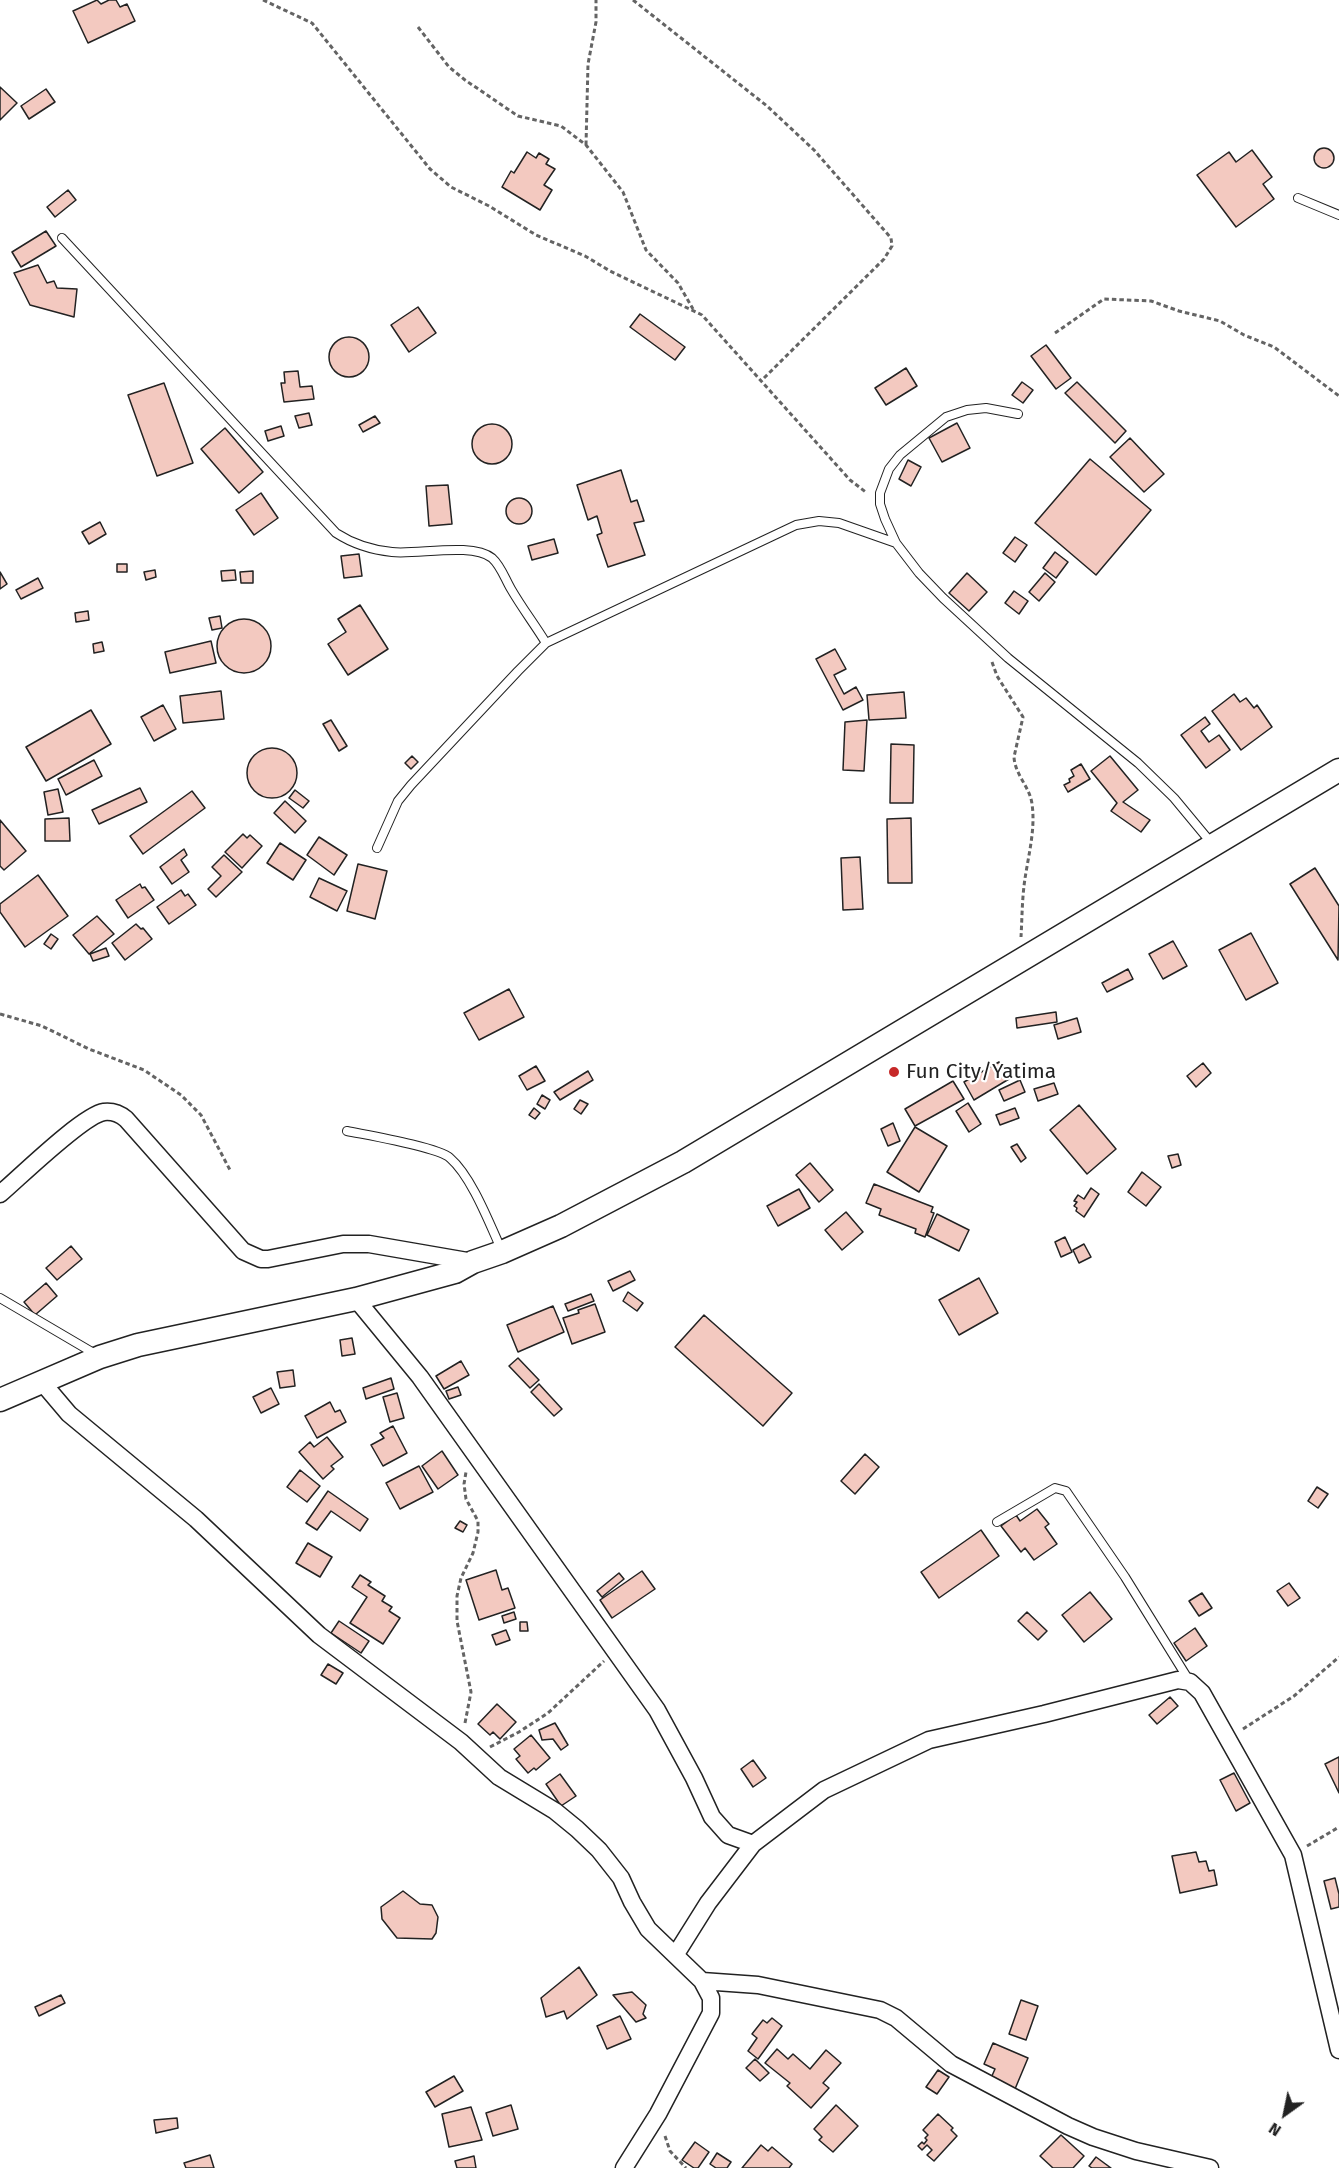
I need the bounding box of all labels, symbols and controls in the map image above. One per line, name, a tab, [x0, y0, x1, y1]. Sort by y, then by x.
place label: Fun City/Yatima	[906, 1059, 1056, 1085]
marker: Fun City/Yatima	[887, 1065, 901, 1079]
north arrow	[1255, 2084, 1315, 2144]
text: N	[1265, 2119, 1285, 2140]

